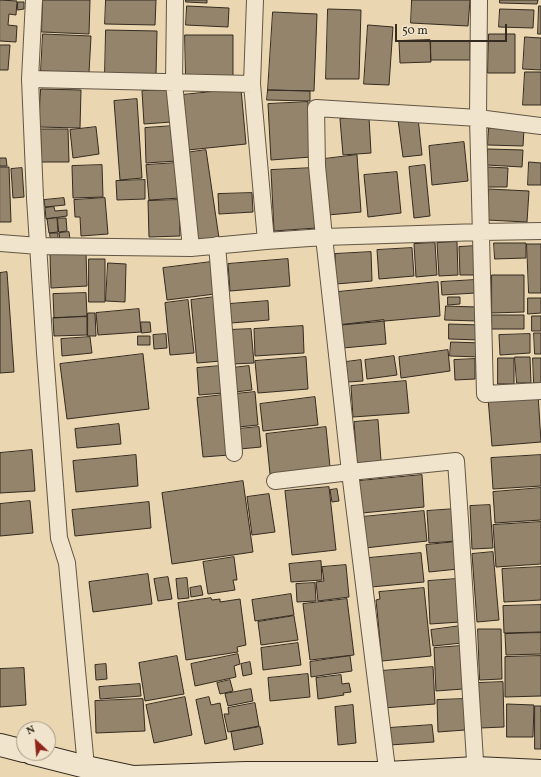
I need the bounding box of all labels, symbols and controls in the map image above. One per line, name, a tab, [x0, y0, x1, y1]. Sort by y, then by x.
scale bar	[397, 16, 509, 42]
text: 50 m	[402, 23, 428, 39]
north arrow	[16, 721, 56, 761]
text: N	[24, 722, 38, 739]

